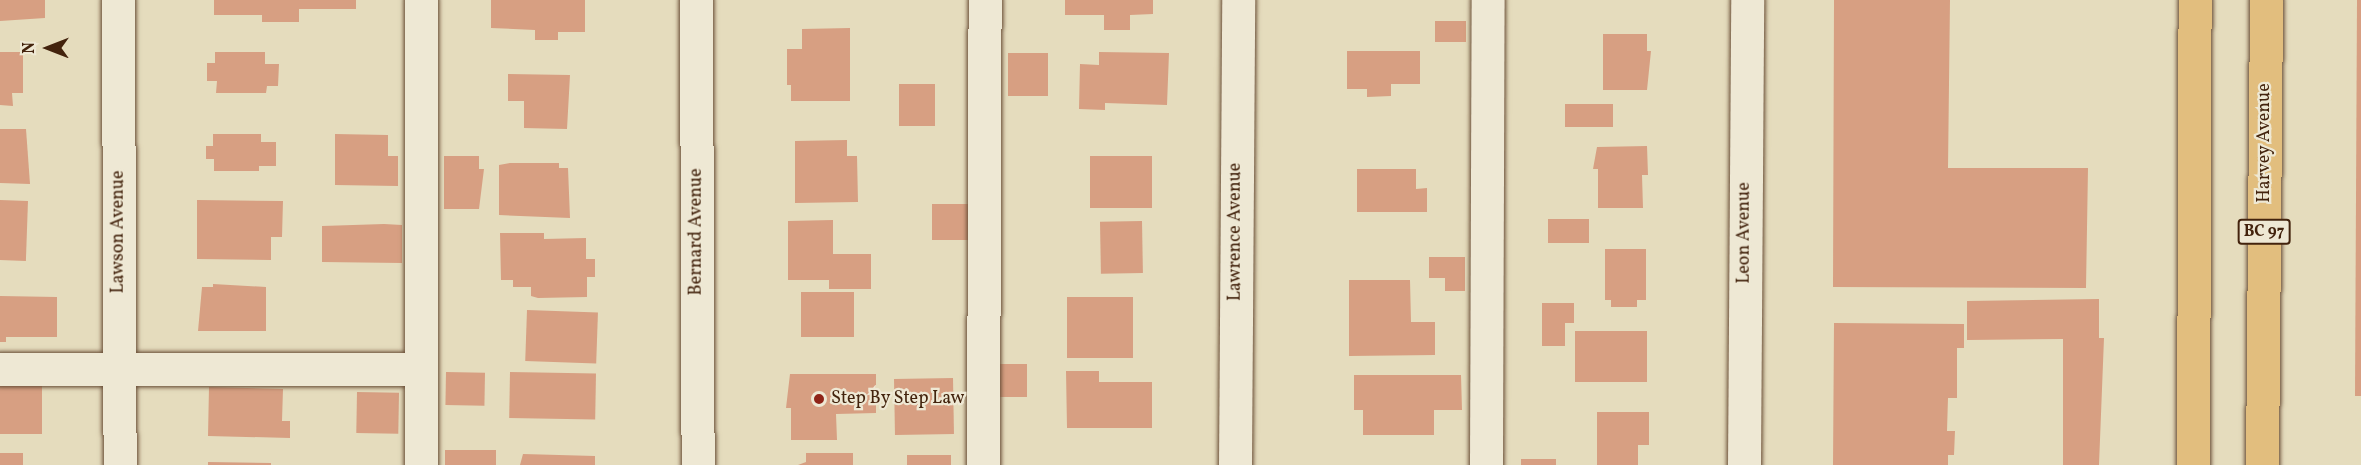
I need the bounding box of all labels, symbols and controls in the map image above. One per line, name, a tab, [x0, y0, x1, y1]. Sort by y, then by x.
north arrow	[18, 18, 78, 78]
text: N	[19, 42, 41, 54]
street label: Harvey Avenue	[2254, 83, 2276, 203]
street label: Lawrence Avenue	[1225, 163, 1247, 301]
street label: Bernard Avenue	[686, 168, 708, 296]
street label: Lawson Avenue	[108, 171, 130, 293]
street label: Leon Avenue	[1734, 182, 1756, 284]
road number: BC 97	[2237, 219, 2291, 245]
place label: Step By Step Law	[831, 388, 965, 410]
marker: Step By Step Law	[812, 392, 826, 406]

